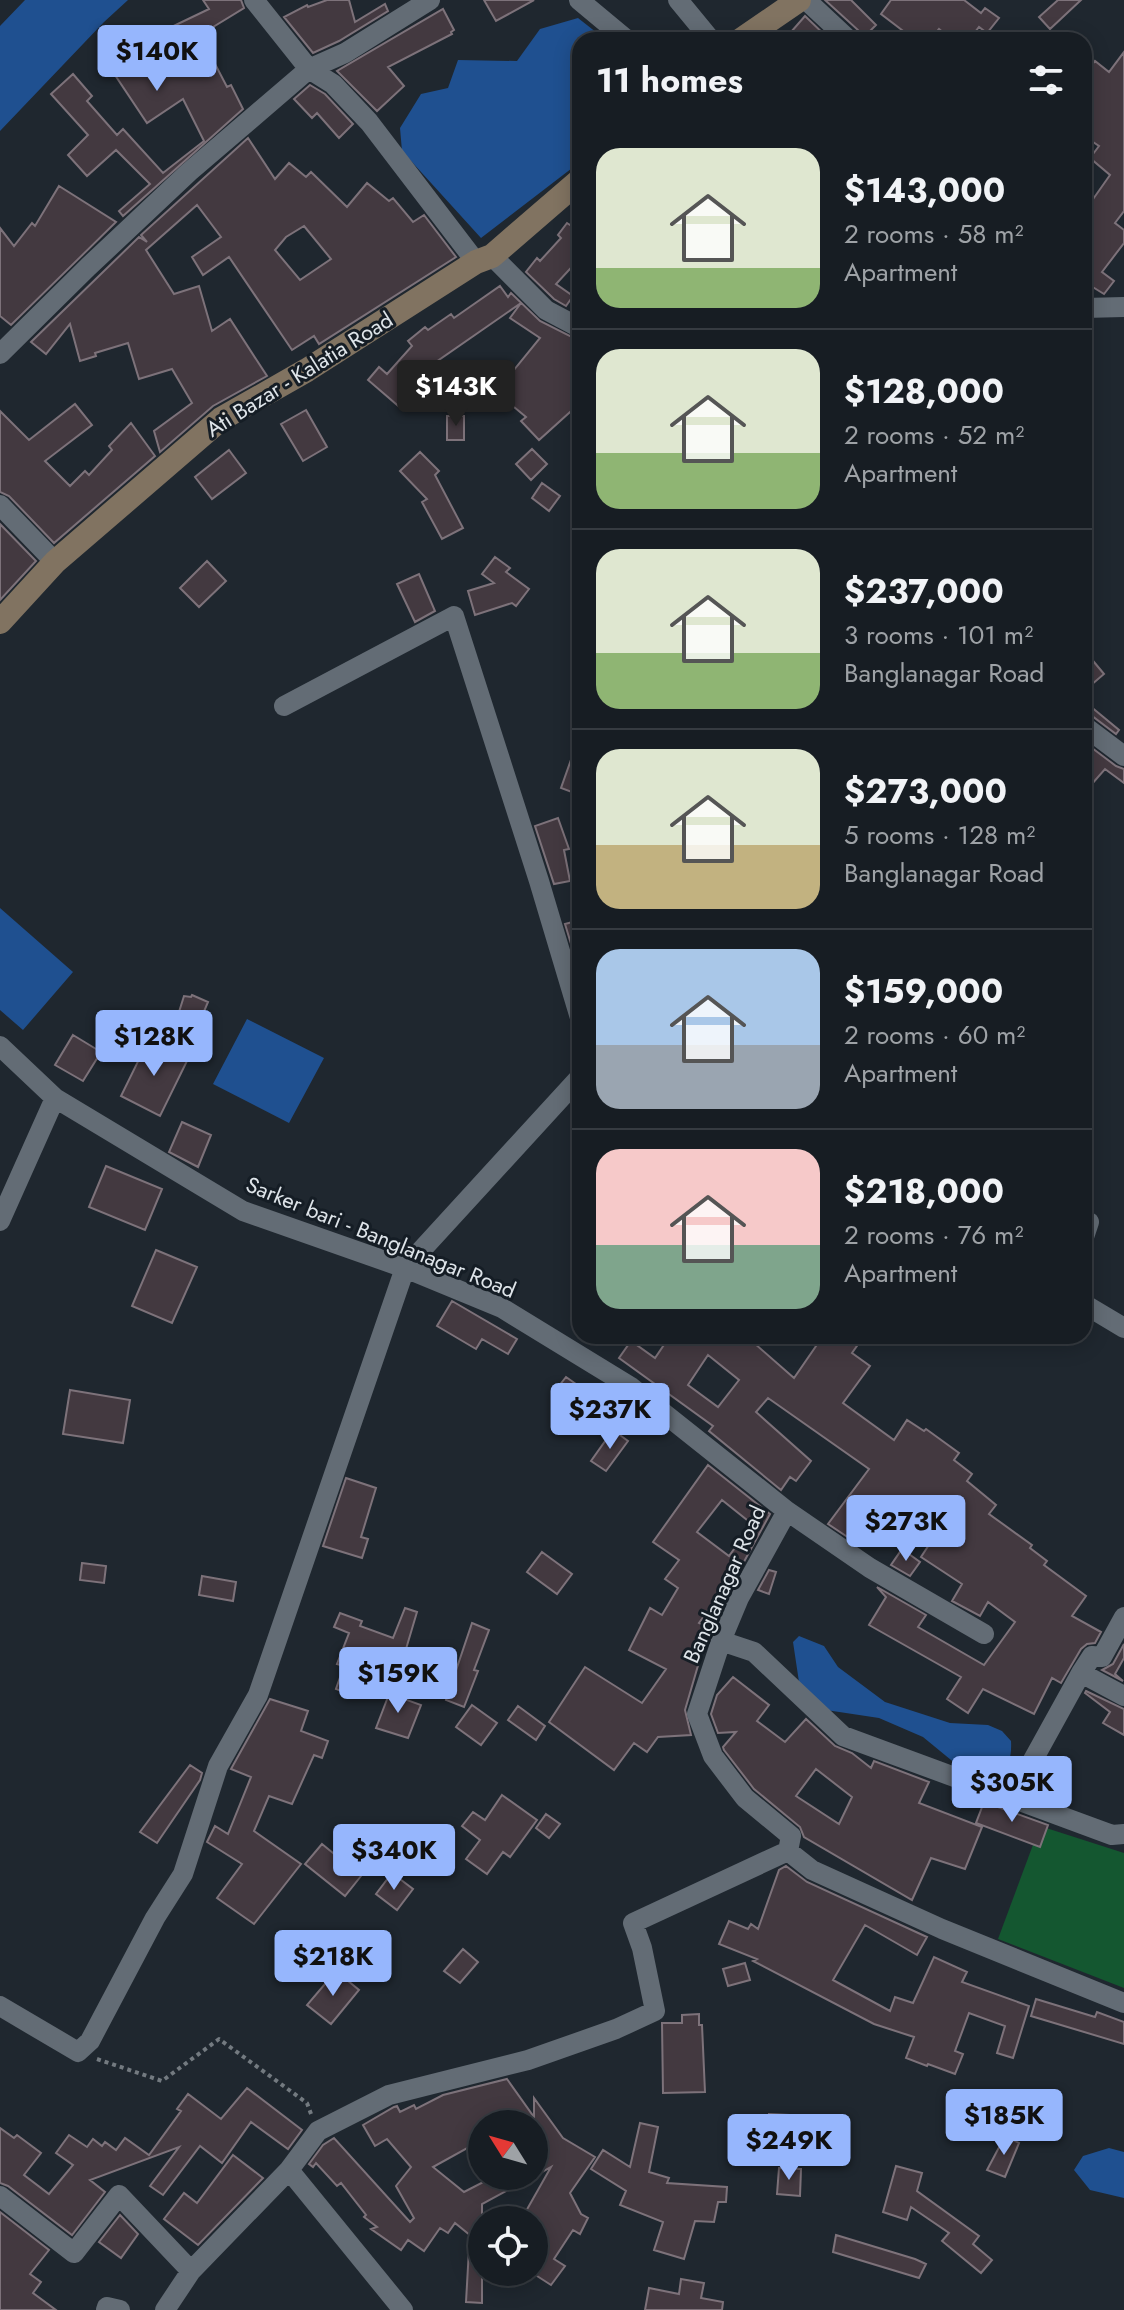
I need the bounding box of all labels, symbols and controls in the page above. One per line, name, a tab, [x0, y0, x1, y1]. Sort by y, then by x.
pin: $140K	[101, 25, 213, 93]
text: $140K	[116, 32, 198, 70]
text: 11 homes	[596, 56, 743, 105]
icon: filters	[1024, 58, 1068, 102]
text: $143,000	[844, 166, 1005, 215]
icon: home	[660, 180, 756, 276]
text: 2 rooms · 58 m²	[844, 215, 1024, 253]
text: Apartment	[844, 253, 957, 291]
street label: Ati Bazar - Kalatia Road	[199, 303, 399, 445]
pin: $143K	[400, 360, 512, 428]
text: $143K	[415, 367, 497, 405]
text: $128,000	[844, 367, 1004, 416]
icon: home	[660, 381, 756, 477]
text: 2 rooms · 52 m²	[844, 416, 1024, 454]
text: Apartment	[844, 454, 957, 492]
text: $237,000	[844, 567, 1004, 616]
icon: home	[660, 581, 756, 677]
text: 3 rooms · 101 m²	[844, 616, 1033, 654]
text: Banglanagar Road	[844, 654, 1044, 692]
text: $273,000	[844, 767, 1007, 816]
icon: home	[660, 781, 756, 877]
text: 5 rooms · 128 m²	[844, 816, 1035, 854]
text: Banglanagar Road	[844, 854, 1044, 892]
text: $159,000	[844, 967, 1003, 1016]
icon: home	[660, 981, 756, 1077]
pin: $128K	[98, 1010, 210, 1078]
text: 2 rooms · 60 m²	[844, 1016, 1025, 1054]
text: $128K	[114, 1017, 194, 1055]
text: Apartment	[844, 1054, 957, 1092]
text: $218,000	[844, 1167, 1004, 1216]
street label: Sarker bari - Banglanagar Road	[241, 1168, 521, 1306]
icon: home	[660, 1181, 756, 1277]
text: 2 rooms · 76 m²	[844, 1216, 1023, 1254]
text: Apartment	[844, 1254, 957, 1292]
pin: $237K	[554, 1383, 666, 1451]
text: $237K	[569, 1390, 651, 1428]
pin: $273K	[850, 1495, 962, 1563]
street label: Banglanagar Road	[675, 1500, 773, 1668]
text: $273K	[864, 1502, 948, 1540]
pin: $159K	[342, 1647, 454, 1715]
text: $159K	[357, 1654, 439, 1692]
pin: $305K	[956, 1756, 1068, 1824]
text: $305K	[970, 1763, 1054, 1801]
pin: $340K	[338, 1824, 450, 1892]
text: $340K	[351, 1831, 437, 1869]
pin: $218K	[277, 1930, 389, 1998]
text: $218K	[293, 1937, 373, 1975]
pin: $185K	[948, 2089, 1060, 2157]
text: $185K	[964, 2096, 1044, 2134]
north arrow	[468, 2110, 548, 2190]
map controls	[468, 2110, 548, 2286]
pin: $249K	[733, 2114, 845, 2182]
text: $249K	[746, 2121, 832, 2159]
button: locate	[468, 2206, 548, 2286]

